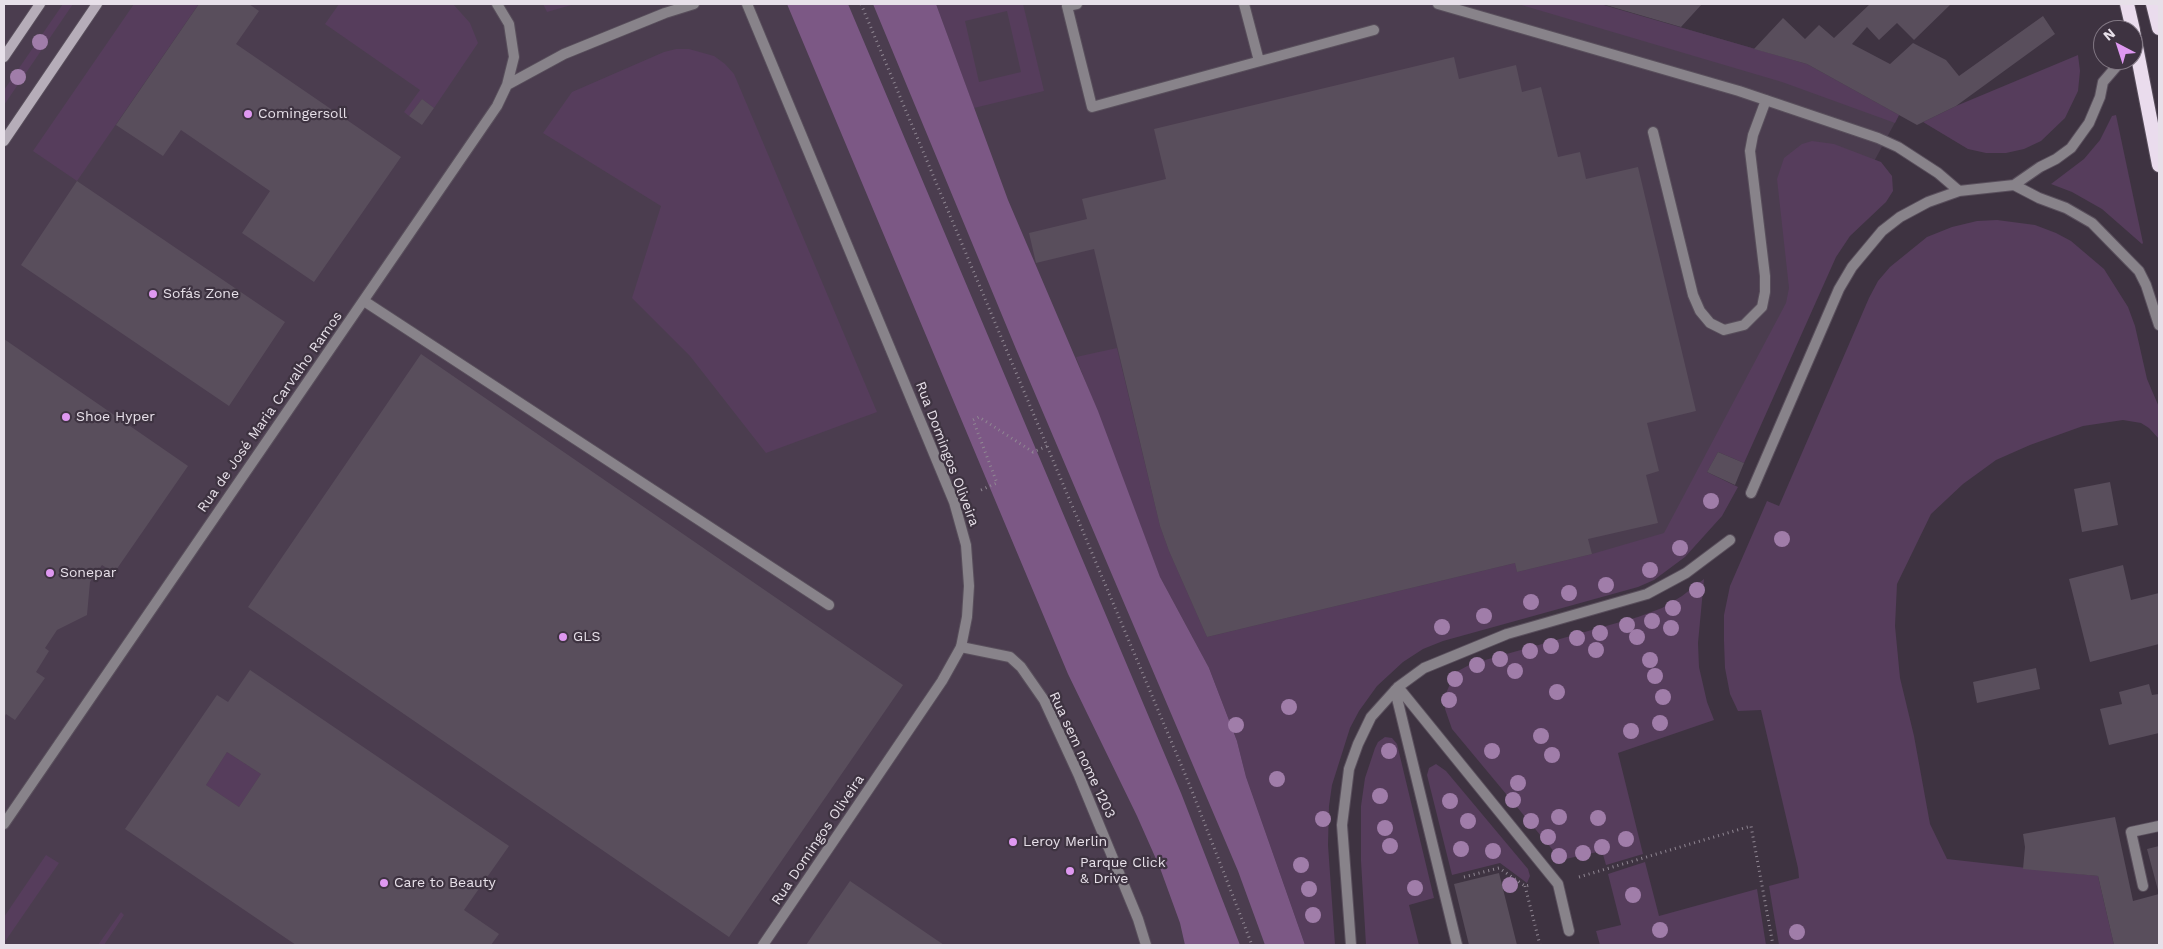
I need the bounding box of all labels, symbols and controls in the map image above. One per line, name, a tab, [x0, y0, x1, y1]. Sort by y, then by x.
north arrow	[2093, 20, 2143, 70]
text: N	[2100, 25, 2118, 44]
place label: Comingersoll	[258, 106, 347, 122]
marker: Comingersoll	[242, 108, 254, 120]
place label: Sofás Zone	[163, 286, 239, 302]
marker: Sofás Zone	[147, 288, 159, 300]
street label: Rua de José Maria Carvalho Ramos	[194, 308, 346, 516]
street label: Rua Domingos Oliveira	[912, 379, 982, 529]
place label: Shoe Hyper	[76, 409, 155, 425]
marker: Shoe Hyper	[60, 411, 72, 423]
place label: Sonepar	[60, 565, 117, 581]
marker: Sonepar	[44, 567, 56, 579]
place label: GLS	[573, 629, 600, 645]
marker: GLS	[557, 631, 569, 643]
street label: Rua sem nome 1203	[1045, 689, 1119, 821]
street label: Rua Domingos Oliveira	[768, 772, 868, 908]
place label: Leroy Merlin	[1023, 834, 1107, 850]
marker: Leroy Merlin	[1007, 836, 1019, 848]
place label: Parque Click & Drive	[1080, 855, 1166, 888]
marker: Parque Click & Drive	[1064, 865, 1076, 877]
place label: Care to Beauty	[394, 875, 496, 891]
marker: Care to Beauty	[378, 877, 390, 889]

